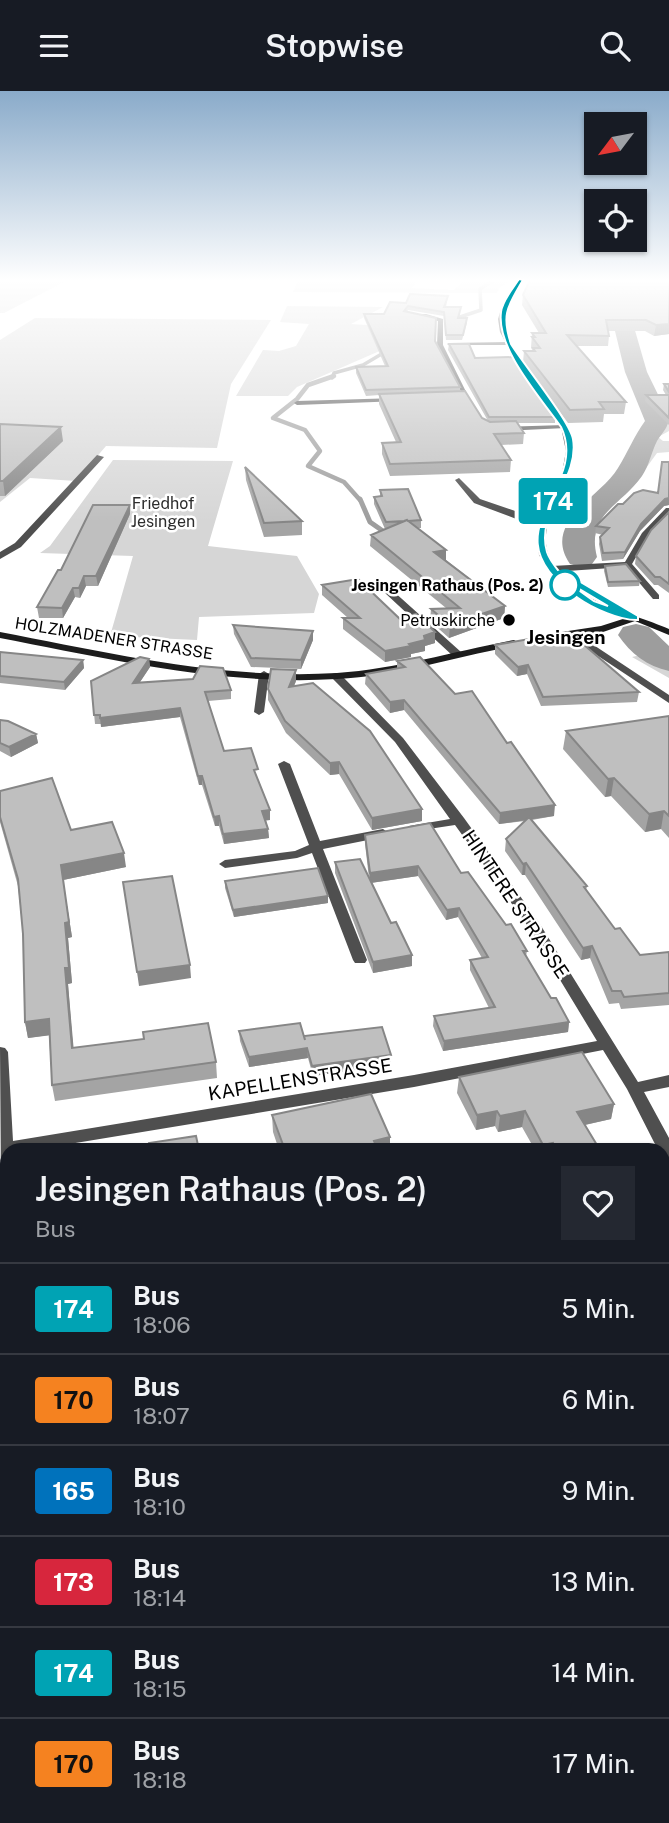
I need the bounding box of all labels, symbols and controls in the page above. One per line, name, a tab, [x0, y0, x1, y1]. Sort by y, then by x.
icon: menu	[35, 27, 73, 65]
text: Stopwise	[265, 27, 404, 64]
icon: search	[596, 27, 634, 65]
north arrow	[584, 112, 648, 175]
map controls	[584, 112, 647, 252]
button: locate	[584, 189, 647, 252]
line badge: 174	[513, 478, 593, 524]
text: 174	[533, 487, 573, 515]
park label: Friedhof Jesingen	[131, 494, 195, 531]
marker: Jesingen Rathaus (Pos. 2)	[550, 570, 580, 600]
place label: Jesingen Rathaus (Pos. 2)	[351, 576, 544, 595]
place label: Petruskirche	[400, 611, 495, 630]
marker: Petruskirche	[501, 612, 517, 628]
street label: HOLZMADENER STRASSE	[14, 613, 214, 664]
district label: Jesingen	[527, 626, 605, 648]
street label: HINTERE STRASSE	[458, 826, 574, 982]
street label: KAPELLENSTRASSE	[206, 1054, 394, 1104]
button: heart	[561, 1166, 635, 1240]
text: Jesingen Rathaus (Pos. 2)	[35, 1170, 427, 1208]
text: Bus	[35, 1215, 75, 1242]
text: Bus	[133, 1280, 180, 1311]
text: 5 Min.	[562, 1293, 635, 1324]
text: 174	[53, 1295, 94, 1323]
text: 18:06	[133, 1311, 191, 1338]
text: Bus	[133, 1371, 180, 1402]
text: 6 Min.	[562, 1384, 635, 1415]
text: 170	[53, 1386, 94, 1414]
text: 18:07	[133, 1402, 190, 1429]
text: Bus	[133, 1462, 180, 1493]
text: 9 Min.	[562, 1475, 635, 1506]
text: 165	[52, 1477, 95, 1505]
text: 18:10	[133, 1493, 186, 1520]
text: Bus	[133, 1553, 180, 1584]
text: 13 Min.	[551, 1566, 635, 1597]
text: 173	[53, 1568, 94, 1596]
text: 18:14	[133, 1584, 186, 1611]
text: Bus	[133, 1644, 180, 1675]
text: 14 Min.	[551, 1657, 635, 1688]
text: 174	[53, 1659, 94, 1687]
text: 18:15	[133, 1675, 187, 1702]
text: Bus	[133, 1735, 180, 1766]
text: 17 Min.	[552, 1748, 635, 1779]
text: 170	[53, 1750, 94, 1778]
text: 18:18	[133, 1766, 187, 1793]

